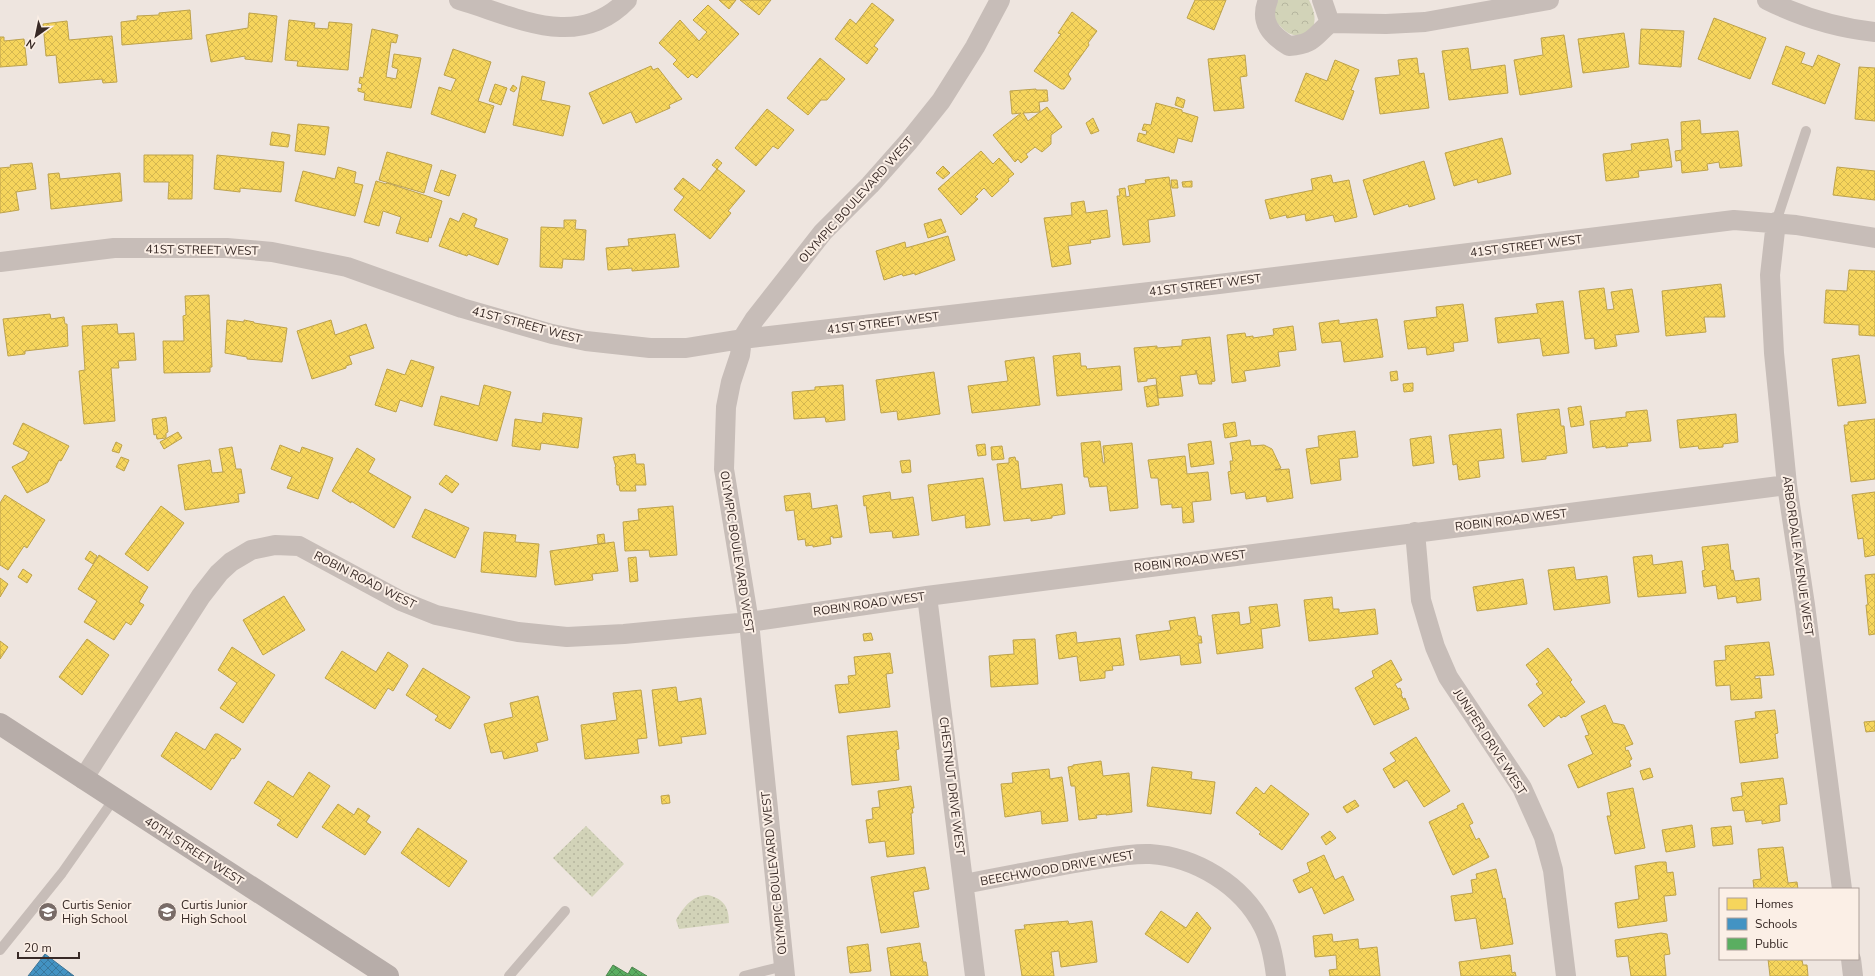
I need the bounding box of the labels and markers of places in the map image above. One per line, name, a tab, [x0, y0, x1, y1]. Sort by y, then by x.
place label: Curtis Senior High School	[62, 897, 132, 927]
place label: Curtis Junior High School	[181, 897, 248, 927]
school or university icon: Curtis Senior High School	[37, 901, 59, 923]
school or university icon: Curtis Junior High School	[156, 901, 178, 923]

